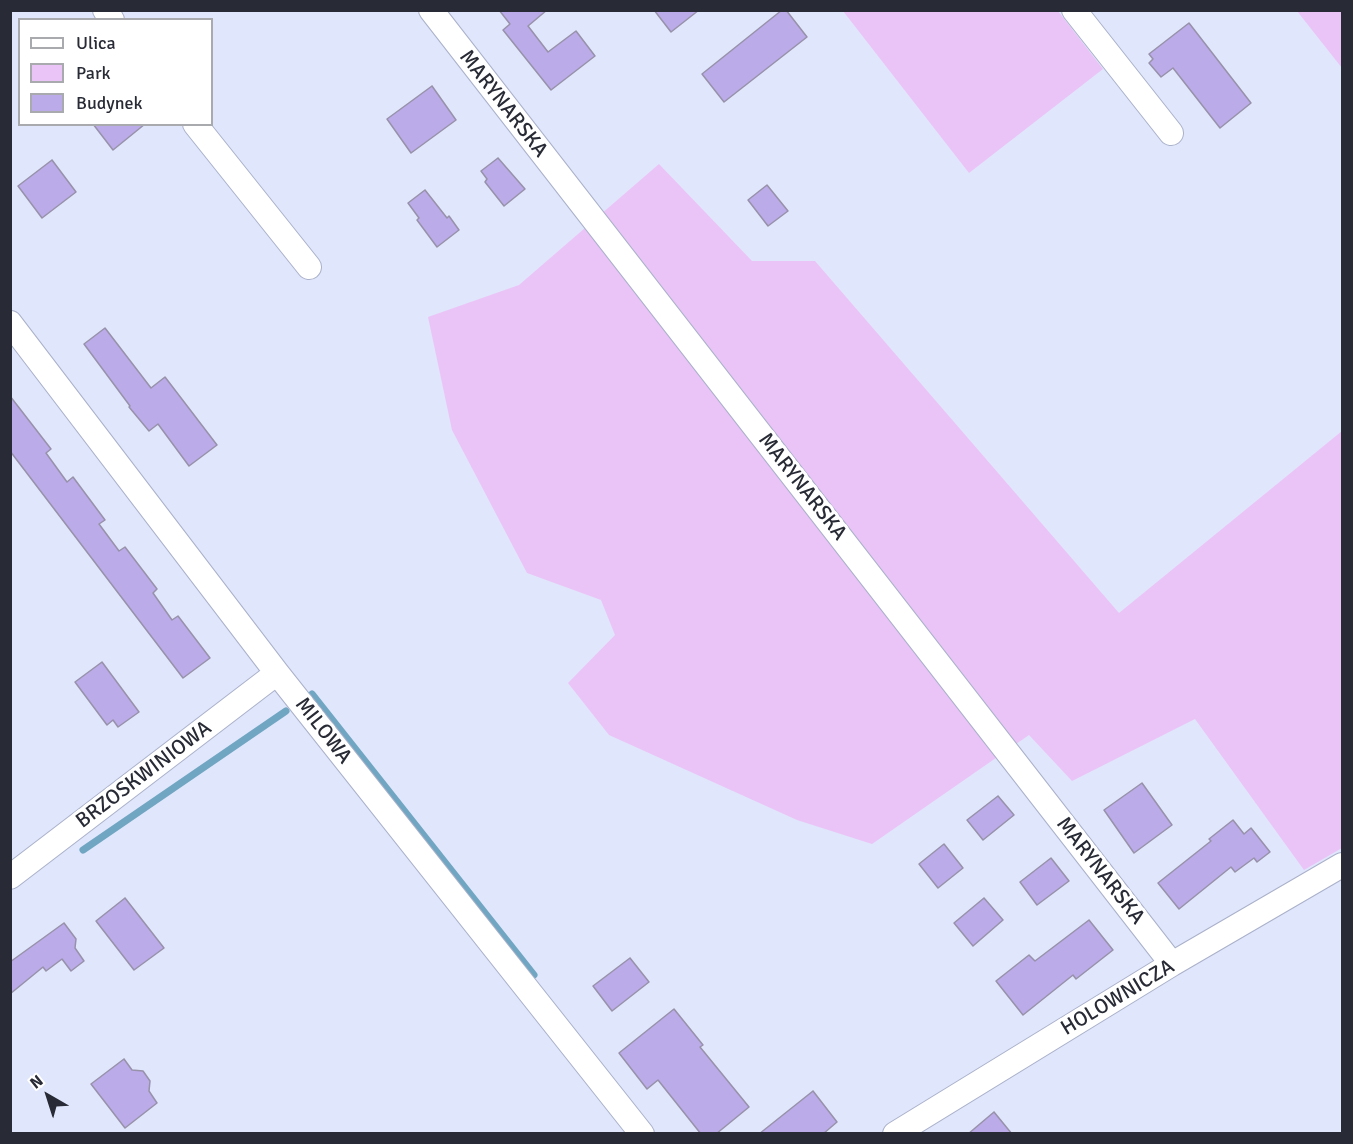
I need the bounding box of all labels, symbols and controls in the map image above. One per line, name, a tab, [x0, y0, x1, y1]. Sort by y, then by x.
legend	[18, 18, 213, 126]
text: Ulica	[76, 32, 116, 54]
street label: MARYNARSKA	[453, 45, 553, 163]
text: Park	[76, 62, 111, 84]
text: Budynek	[76, 92, 143, 114]
street label: MARYNARSKA	[752, 428, 852, 546]
street label: MILOWA	[289, 693, 357, 769]
street label: BRZOSKWINIOWA	[71, 716, 217, 834]
street label: MARYNARSKA	[1050, 812, 1150, 930]
street label: HOLOWNICZA	[1057, 954, 1179, 1042]
north arrow	[18, 1066, 78, 1126]
text: N	[26, 1071, 47, 1093]

